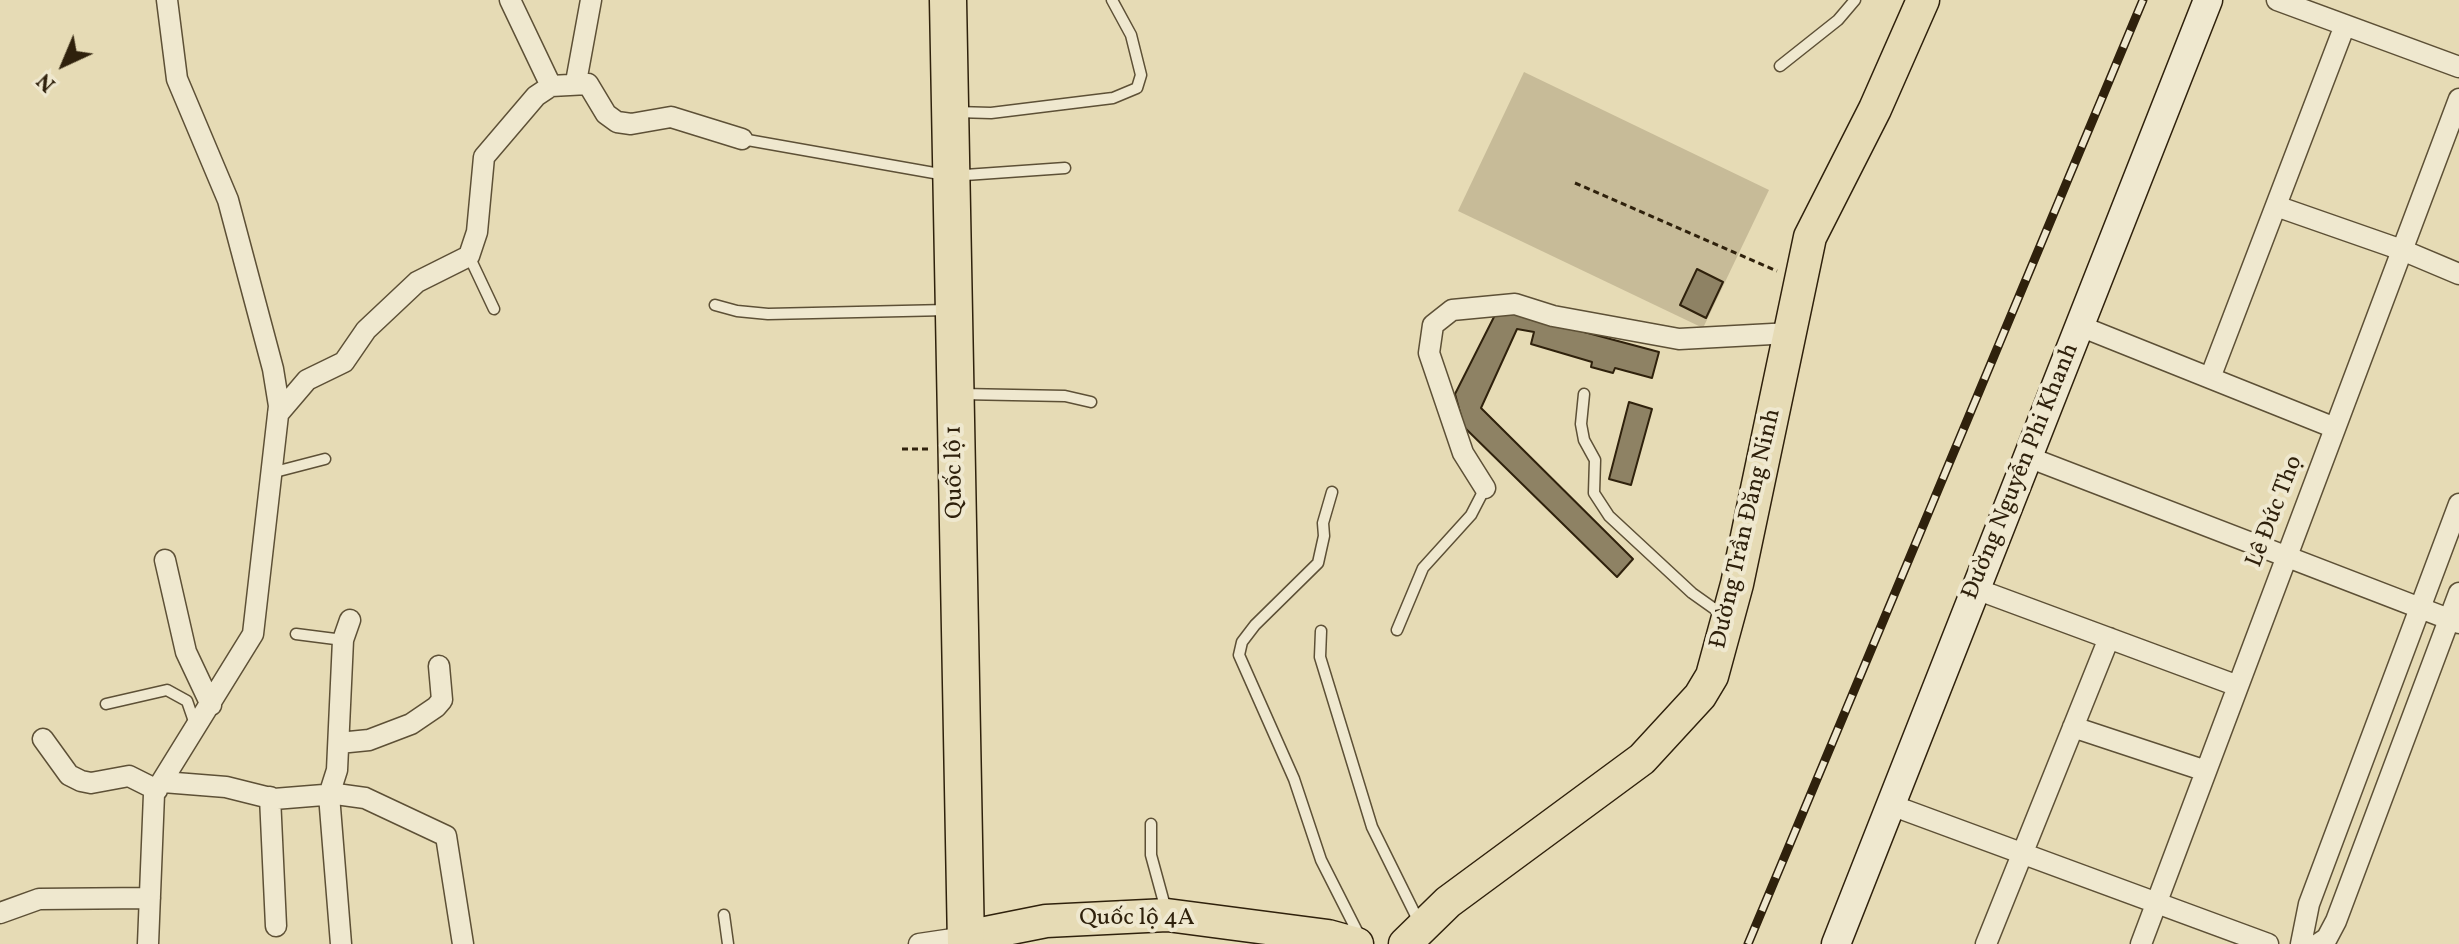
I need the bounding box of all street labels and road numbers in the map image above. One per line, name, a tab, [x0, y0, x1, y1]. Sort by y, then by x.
street label: Đường Nguyễn Phi Khanh	[1957, 340, 2087, 604]
street label: Đường Trần Đăng Ninh	[1705, 406, 1789, 652]
street label: Quốc lộ 1	[941, 425, 971, 519]
street label: Lê Đức Thọ	[2242, 452, 2310, 572]
street label: Quốc lộ 4A	[1079, 906, 1195, 934]

